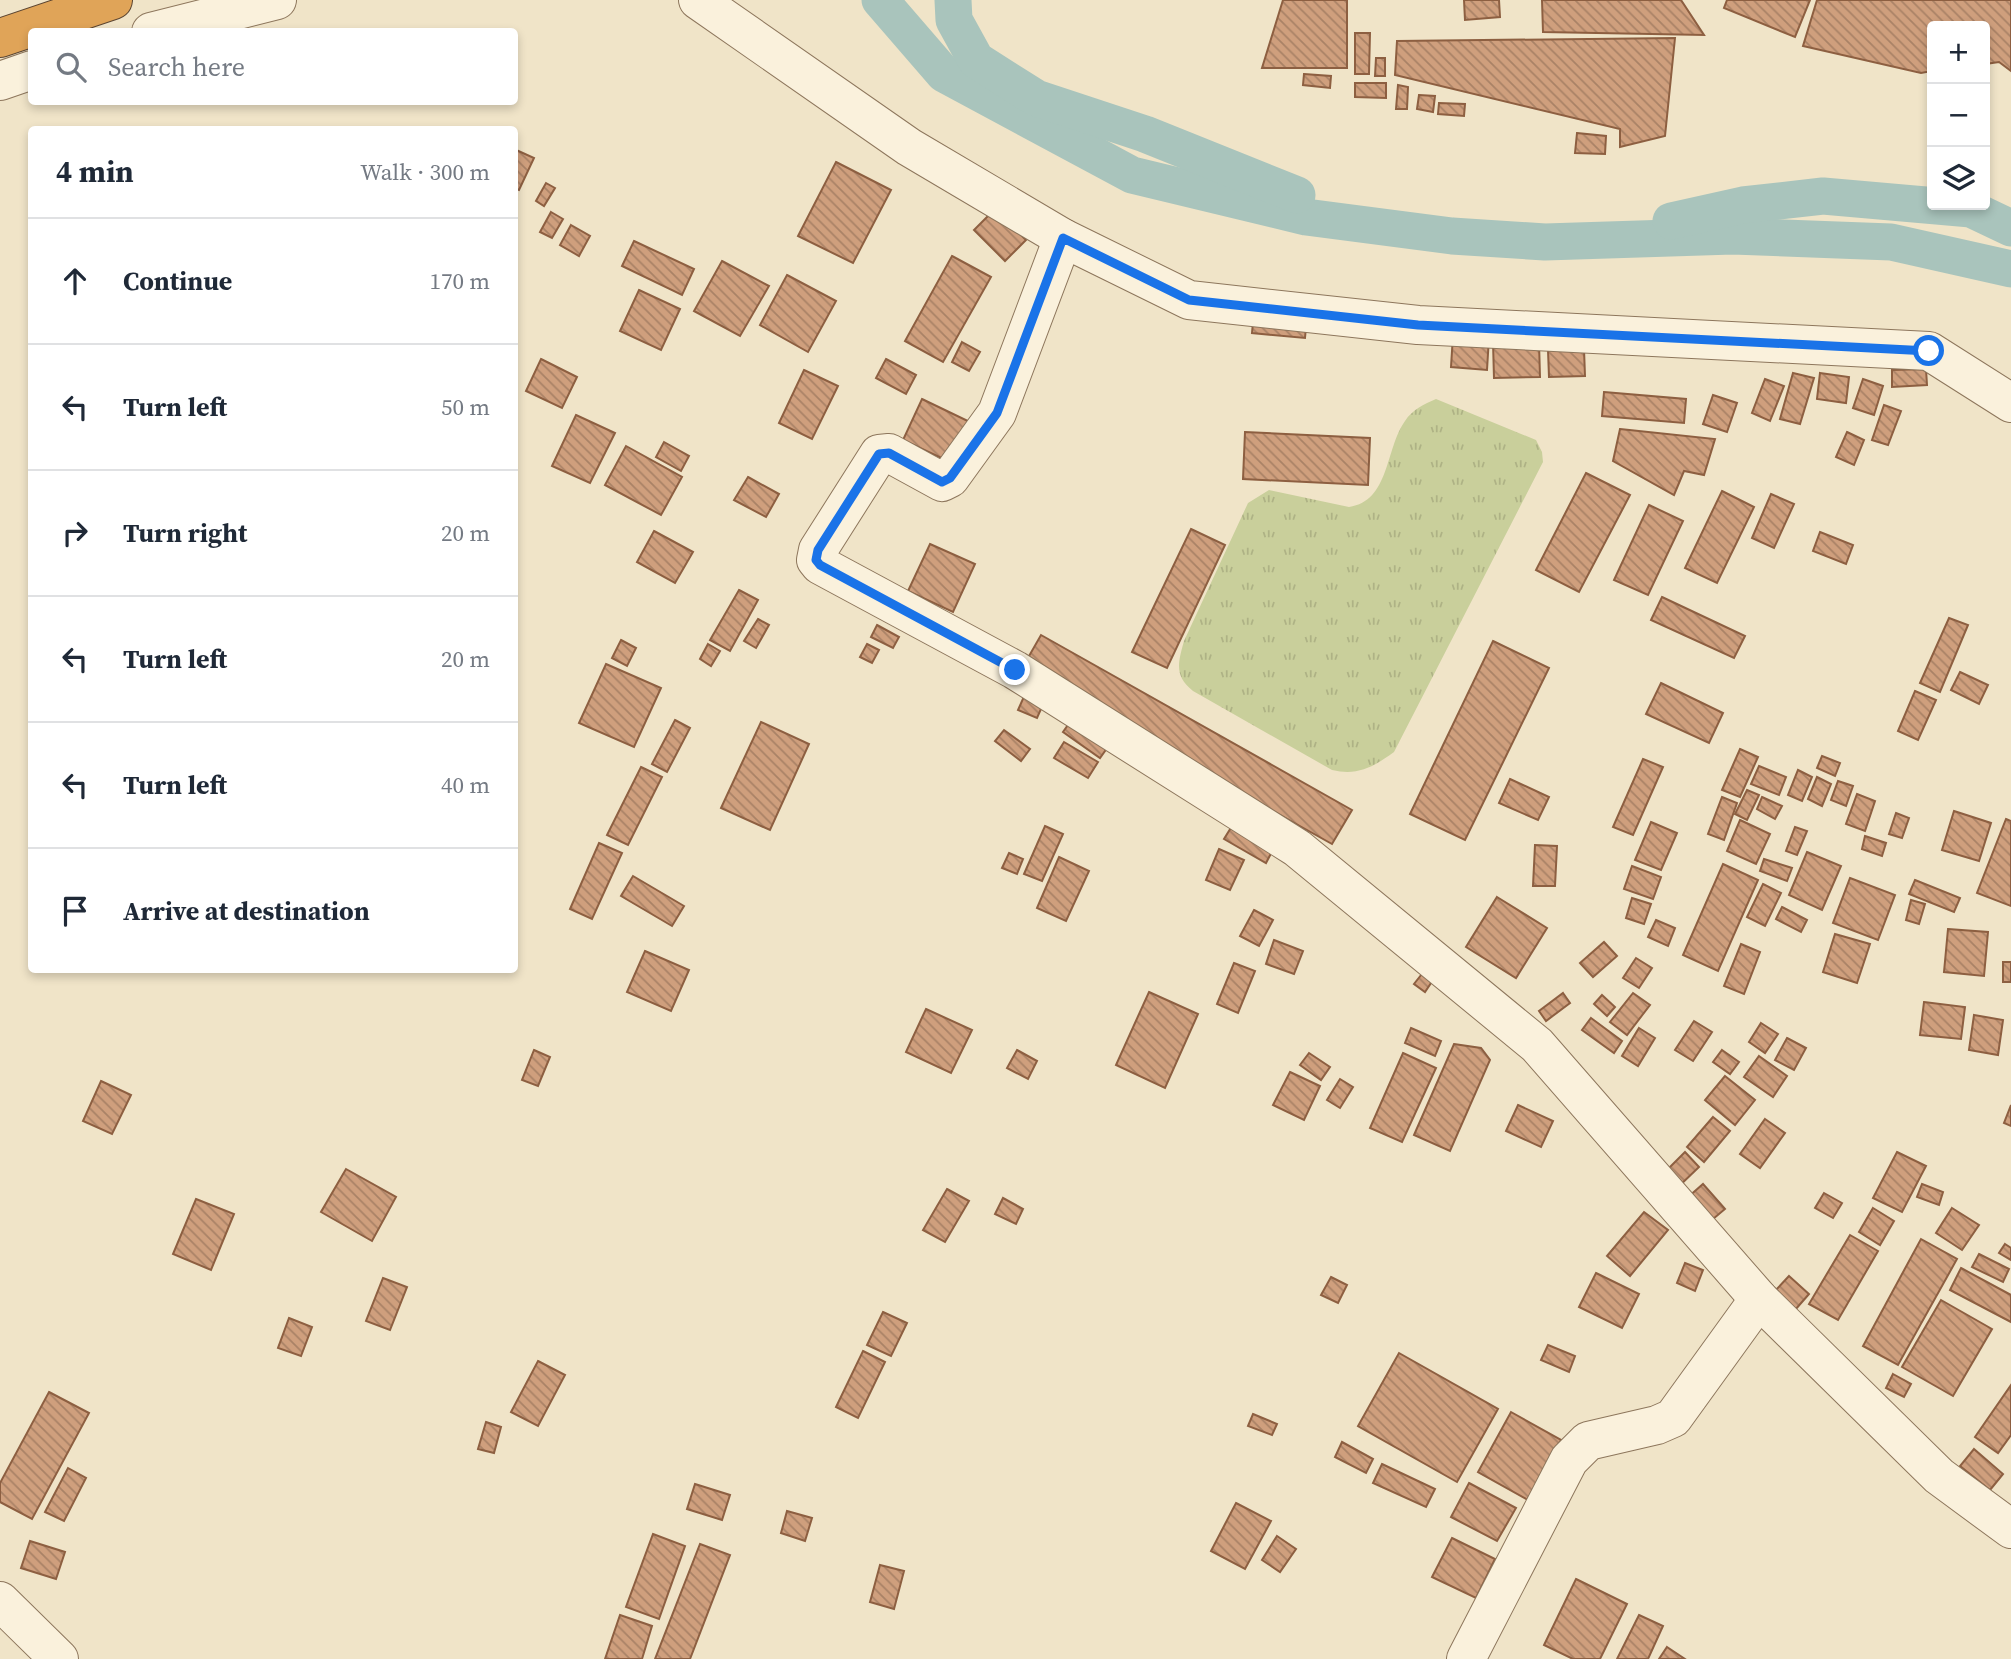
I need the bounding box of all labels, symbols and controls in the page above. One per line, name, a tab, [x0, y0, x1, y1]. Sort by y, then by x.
map controls	[1927, 21, 1990, 210]
button: +	[1927, 21, 1990, 84]
search box	[28, 28, 518, 105]
icon: search	[52, 48, 90, 86]
text: Search here	[108, 49, 245, 85]
button: −	[1927, 84, 1990, 147]
button: layers	[1927, 147, 1990, 210]
text: 4 min	[56, 151, 134, 192]
text: Walk · 300 m	[360, 156, 490, 188]
icon: ahead	[56, 262, 94, 300]
text: Continue	[123, 263, 232, 299]
text: 170 m	[429, 265, 490, 297]
route start	[1913, 335, 1944, 366]
icon: left	[56, 388, 94, 426]
text: Turn left	[123, 389, 227, 425]
text: 50 m	[441, 391, 490, 423]
icon: right	[56, 514, 94, 552]
text: Turn right	[123, 515, 247, 551]
text: 20 m	[441, 517, 490, 549]
icon: left	[56, 640, 94, 678]
text: Turn left	[123, 641, 227, 677]
text: 20 m	[441, 643, 490, 675]
route end	[999, 654, 1030, 685]
icon: left	[56, 766, 94, 804]
text: Turn left	[123, 767, 227, 803]
text: 40 m	[441, 769, 490, 801]
icon: arrive	[56, 892, 94, 930]
text: Arrive at destination	[123, 893, 370, 929]

